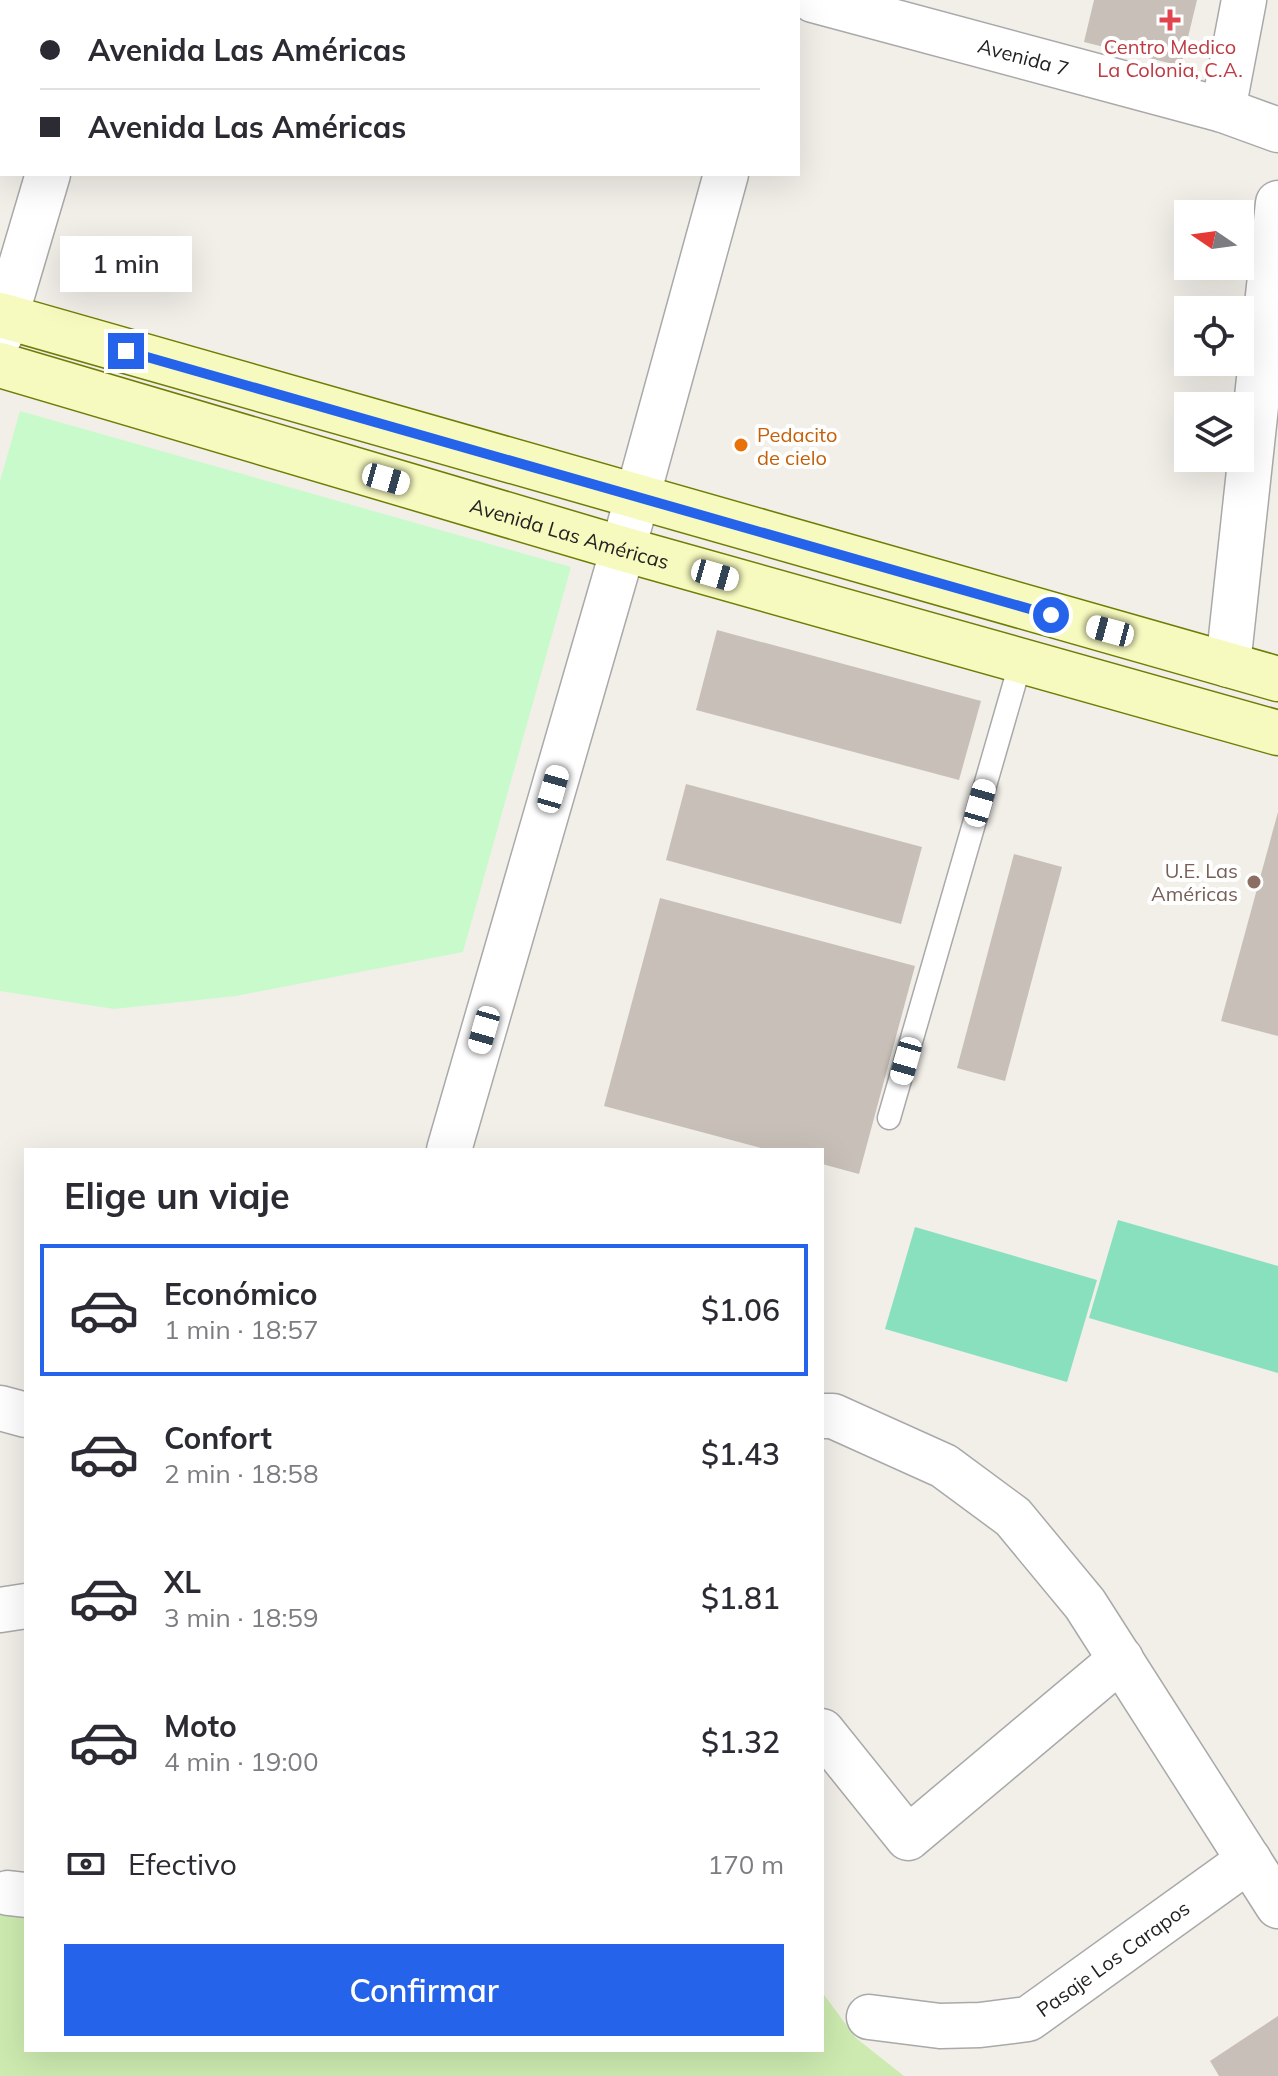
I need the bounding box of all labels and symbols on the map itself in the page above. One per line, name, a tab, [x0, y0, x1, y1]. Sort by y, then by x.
marker: Centro Medico La Colonia, C.A.	[1159, 9, 1181, 31]
street label: Avenida 7	[975, 32, 1072, 81]
place label: Centro Medico La Colonia, C.A.	[1097, 34, 1243, 82]
north arrow	[1174, 200, 1254, 280]
callout: 1 min	[60, 235, 192, 291]
route end	[108, 333, 144, 369]
place label: Pedacito de cielo	[757, 422, 837, 470]
marker: Pedacito de cielo	[732, 436, 750, 454]
car	[360, 461, 412, 497]
street label: Avenida Las Américas	[467, 492, 672, 574]
car	[689, 557, 741, 593]
route start	[1033, 597, 1069, 633]
car	[1084, 613, 1136, 649]
car	[535, 763, 571, 815]
car	[962, 777, 998, 829]
place label: U.E. Las Américas	[1151, 858, 1238, 906]
marker: U.E. Las Américas	[1245, 873, 1263, 891]
car	[466, 1004, 502, 1056]
car	[888, 1035, 924, 1087]
street label: Pasaje Los Carapos	[1031, 1895, 1194, 2022]

